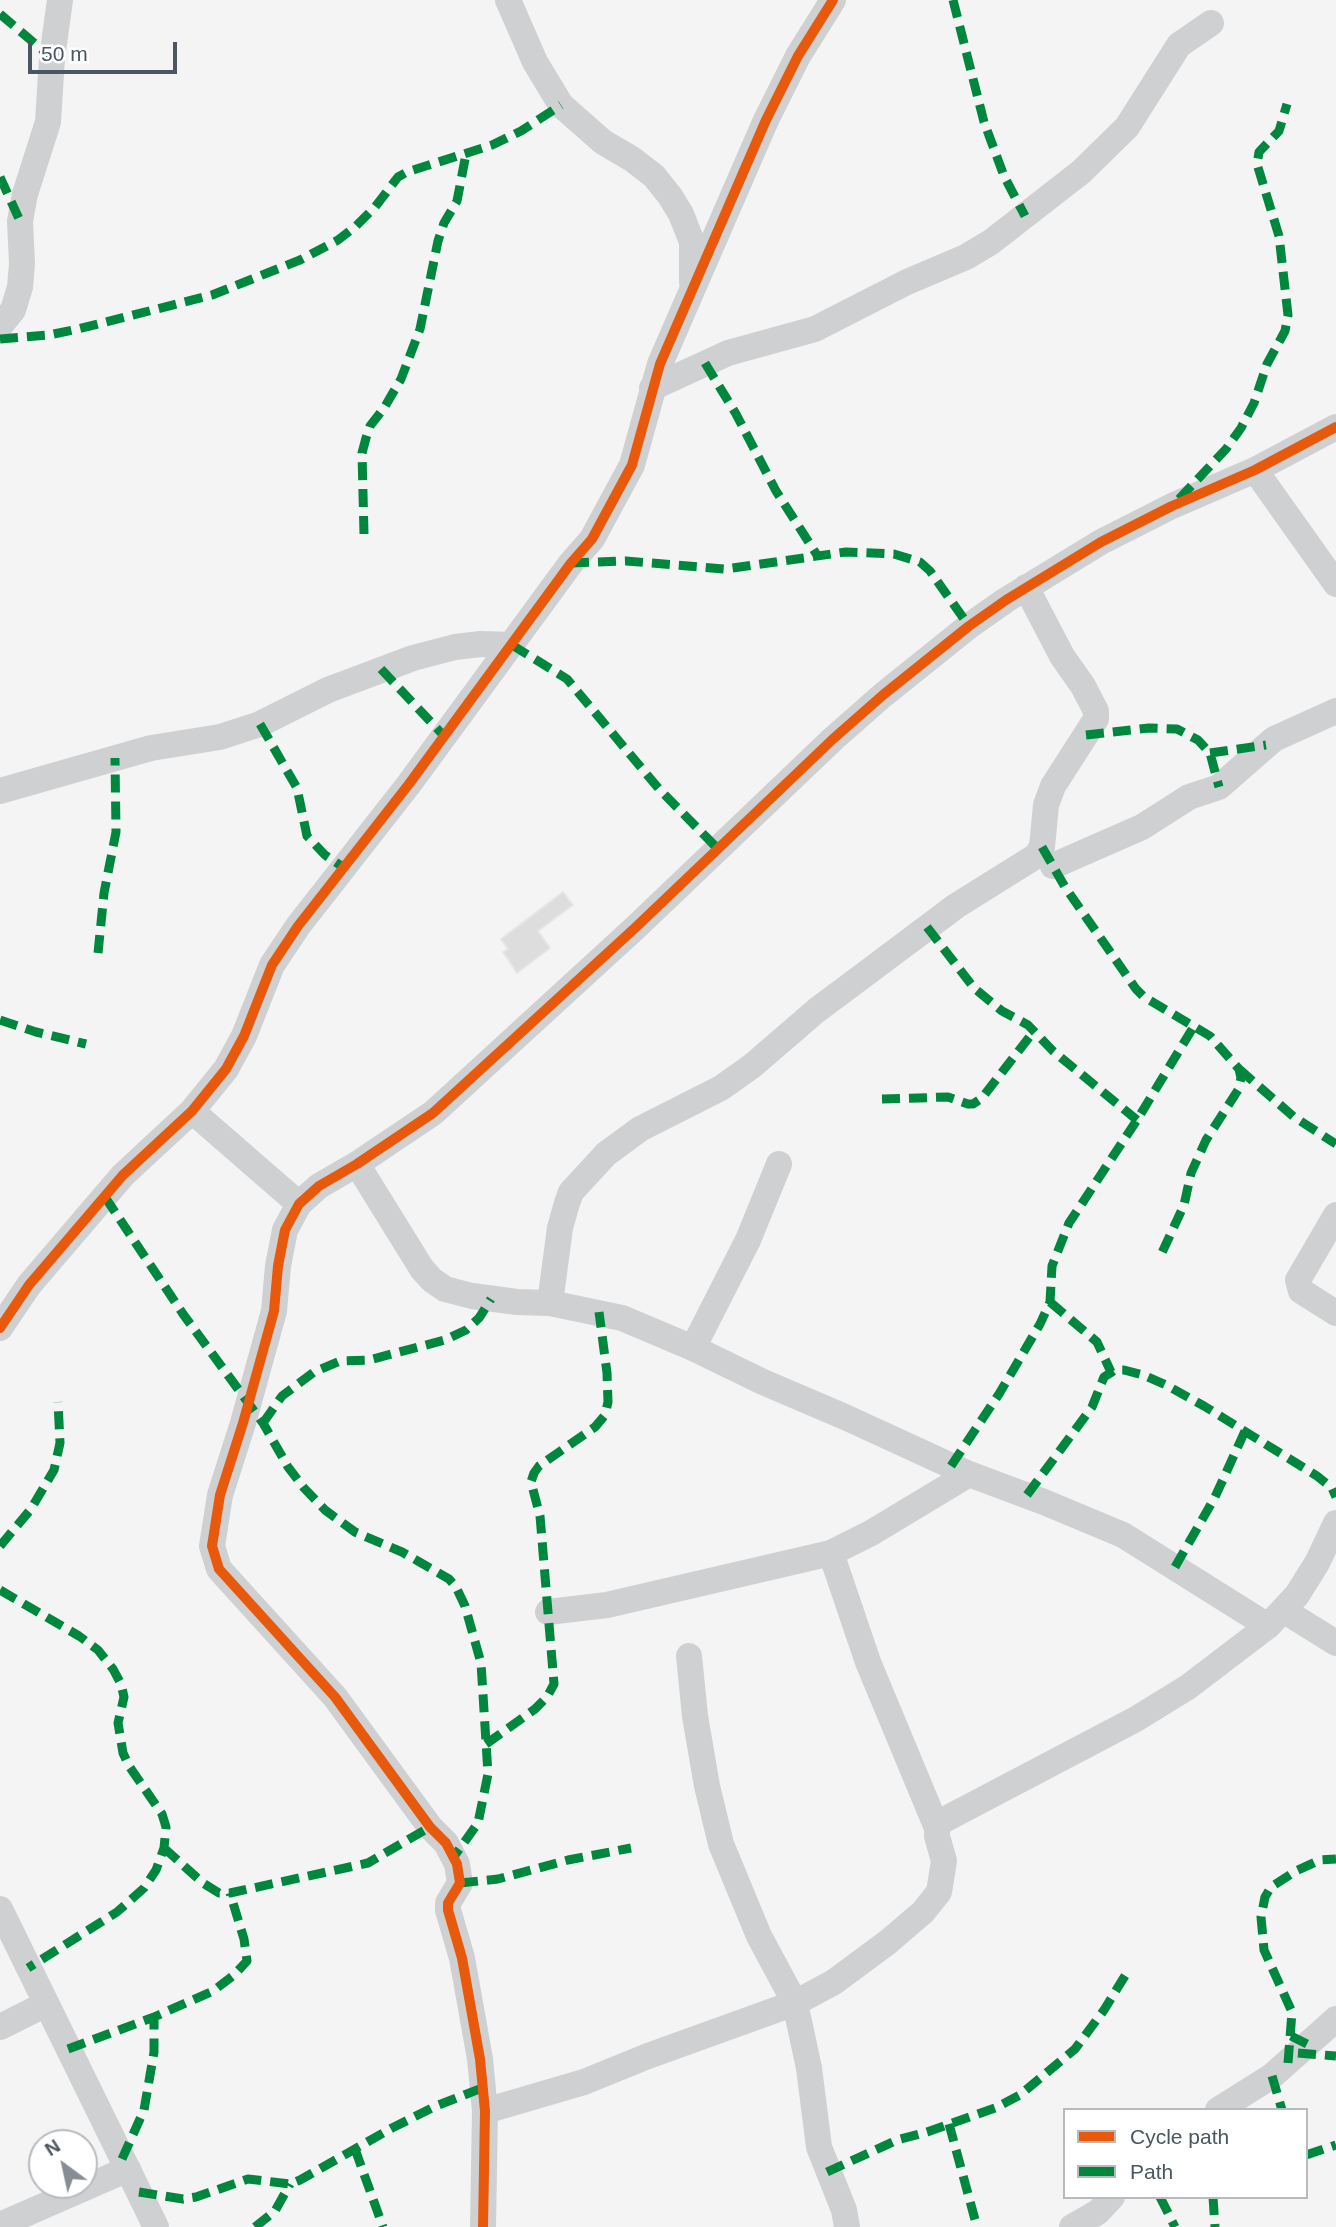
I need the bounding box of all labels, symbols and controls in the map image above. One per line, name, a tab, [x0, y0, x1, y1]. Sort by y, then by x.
scale bar	[32, 28, 180, 72]
text: 50 m	[41, 42, 88, 65]
legend	[1063, 2108, 1308, 2199]
text: Cycle path	[1130, 2125, 1229, 2148]
north arrow	[28, 2129, 98, 2199]
text: N	[41, 2135, 64, 2160]
text: Path	[1130, 2160, 1173, 2183]

